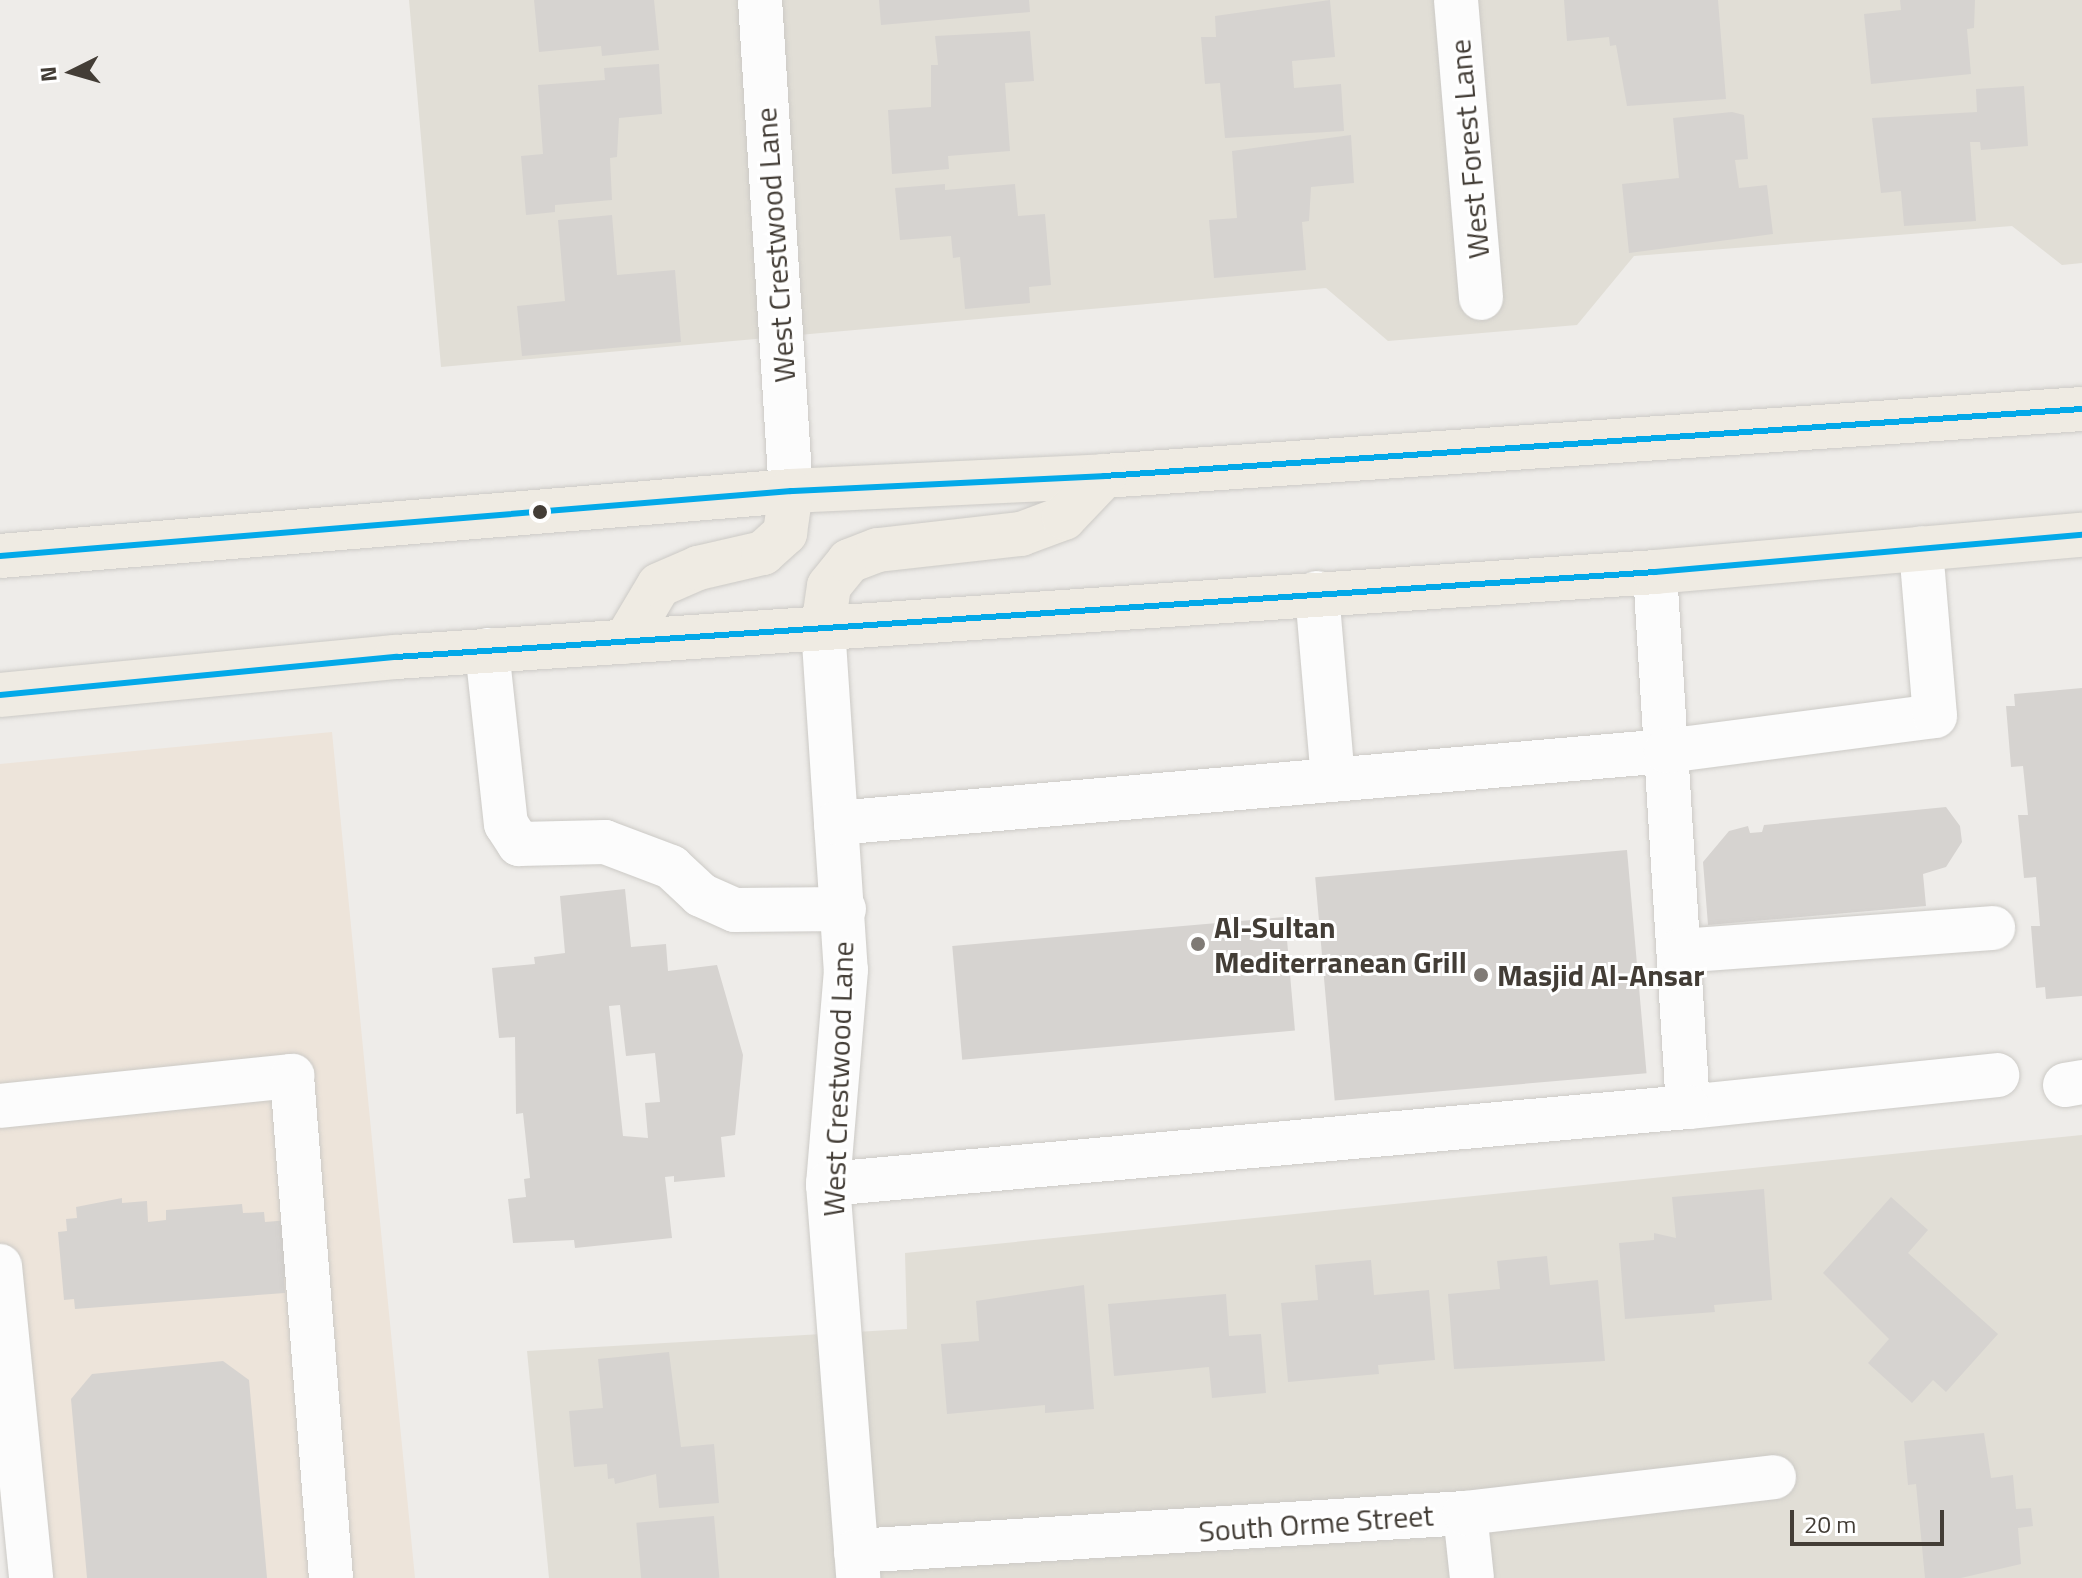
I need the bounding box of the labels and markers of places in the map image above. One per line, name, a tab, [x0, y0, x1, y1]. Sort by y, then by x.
unlabelled marker	[532, 504, 548, 520]
place label: Al-Sultan Mediterranean Grill	[1214, 909, 1467, 980]
marker: Al-Sultan Mediterranean Grill	[1189, 935, 1207, 953]
place label: Masjid Al-Ansar	[1497, 957, 1705, 993]
marker: Masjid Al-Ansar	[1472, 966, 1490, 984]

